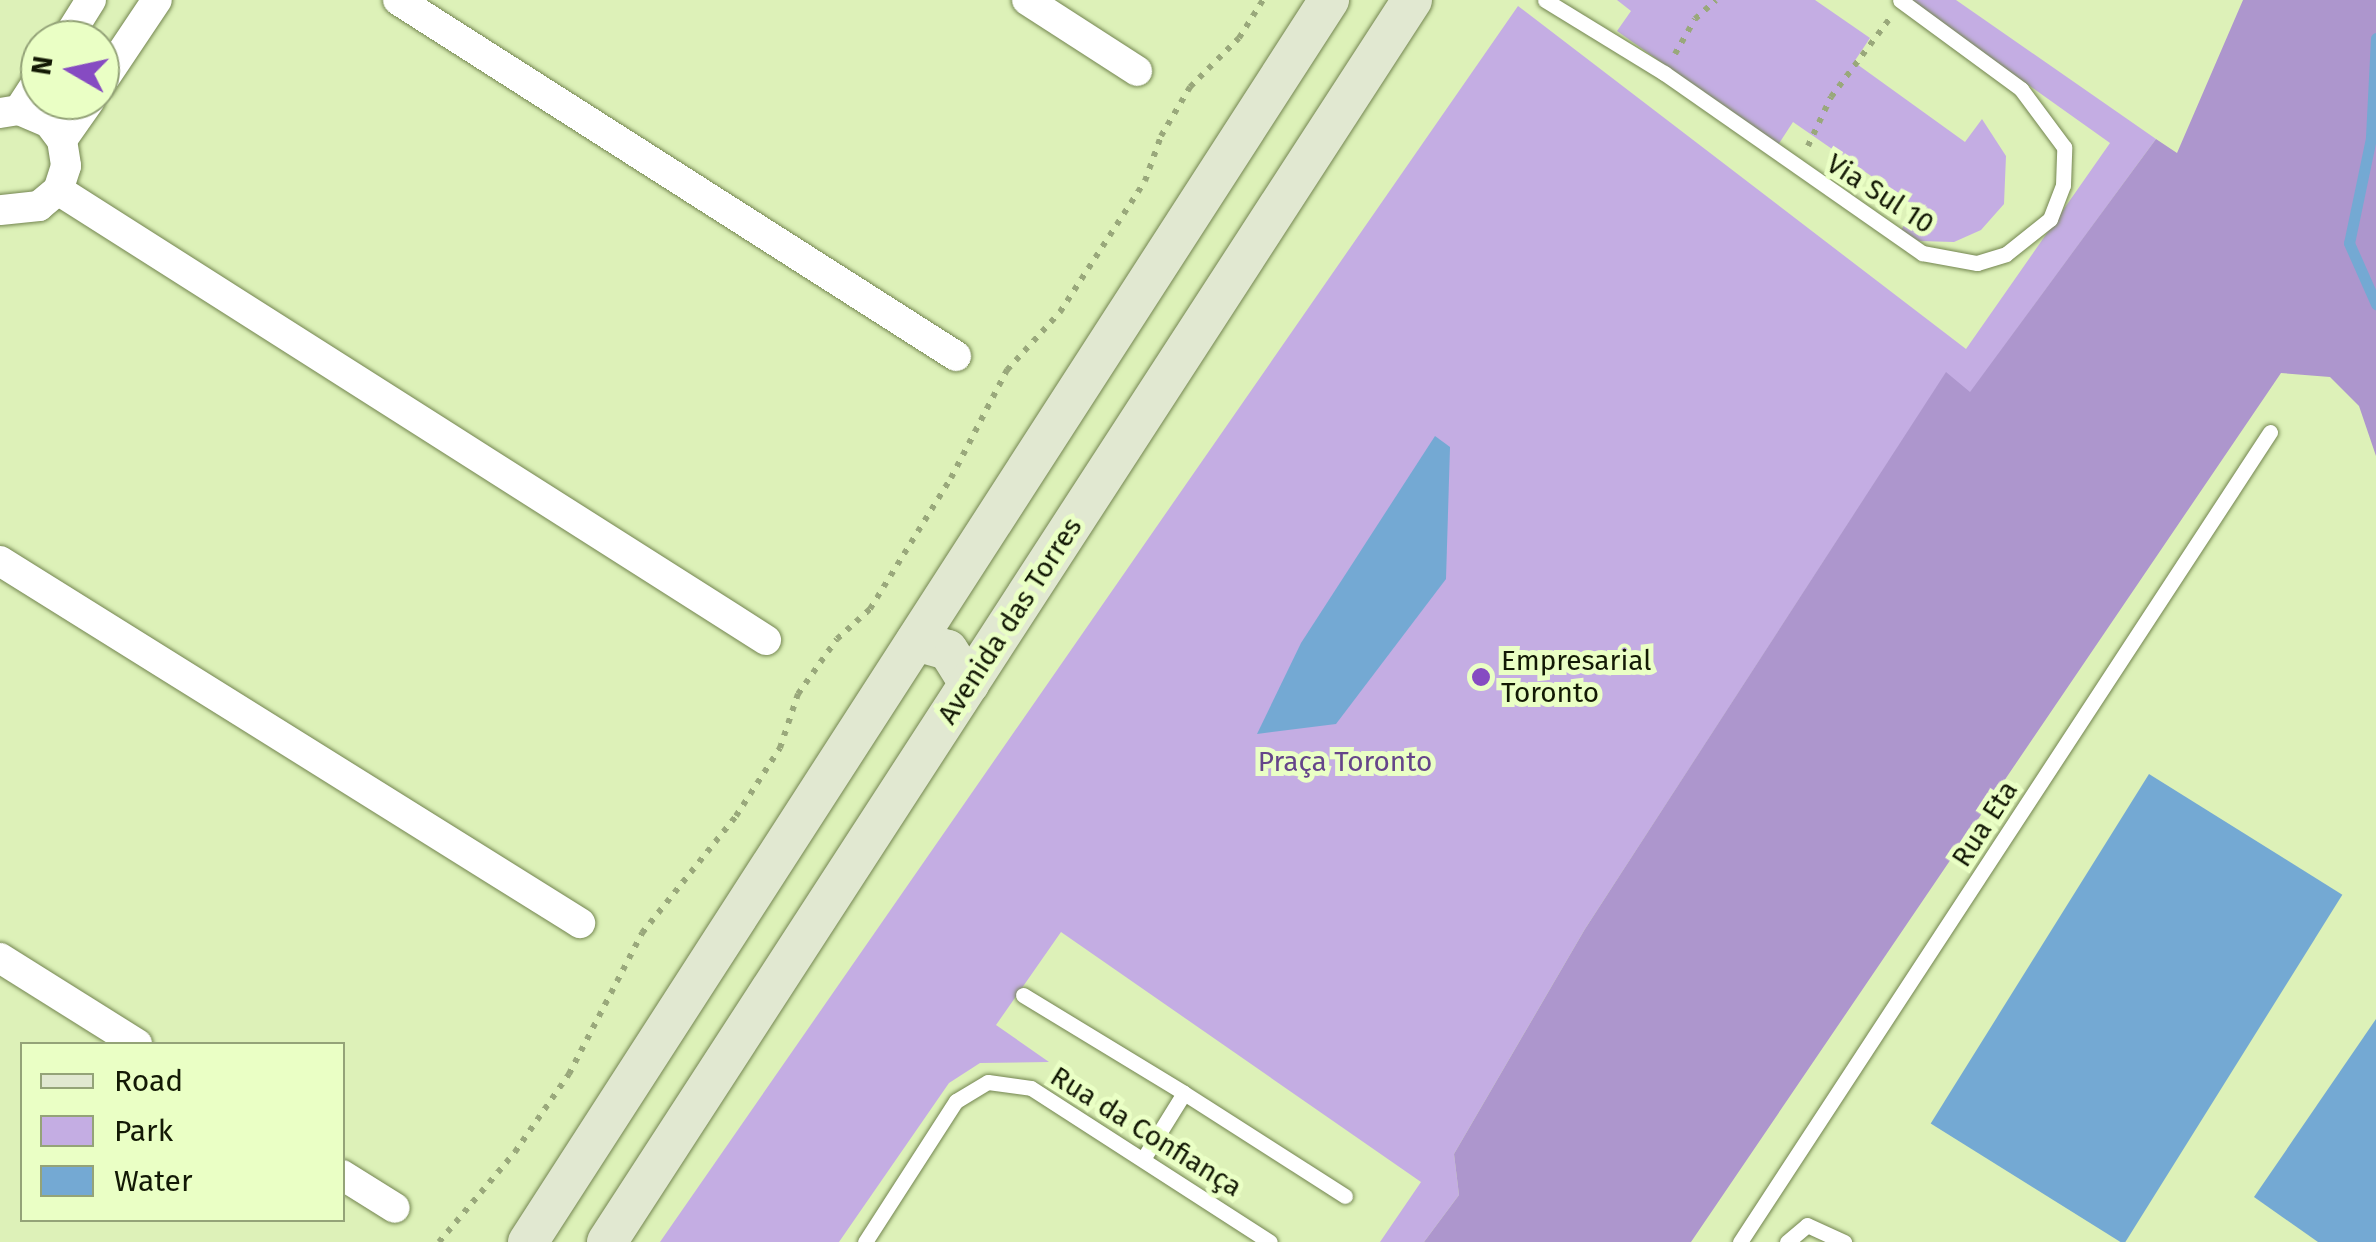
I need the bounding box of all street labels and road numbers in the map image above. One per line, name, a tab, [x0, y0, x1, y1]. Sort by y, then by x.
street label: Via Sul 10	[1820, 147, 1940, 241]
street label: Avenida das Torres	[931, 512, 1089, 730]
street label: Rua Eta	[1945, 775, 2025, 873]
street label: Rua da Confiança	[1044, 1060, 1248, 1204]

